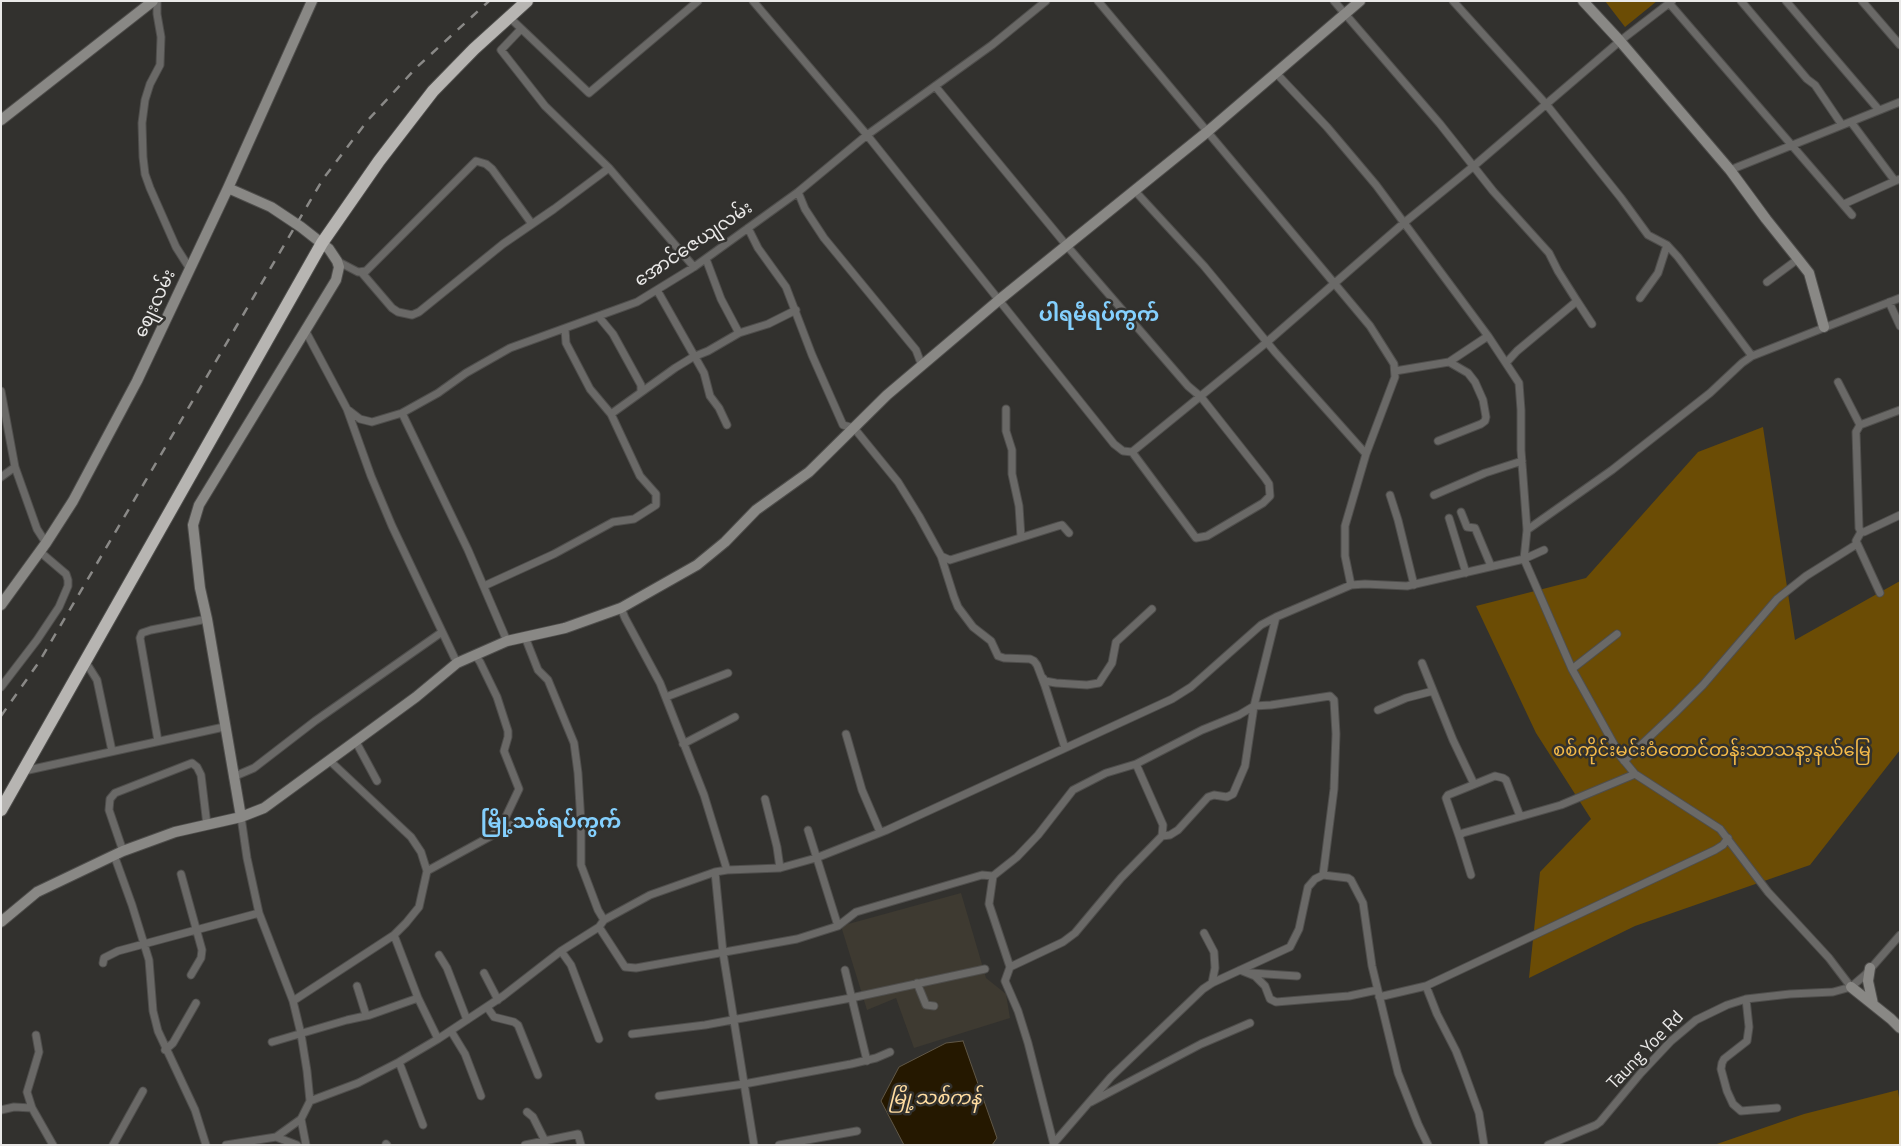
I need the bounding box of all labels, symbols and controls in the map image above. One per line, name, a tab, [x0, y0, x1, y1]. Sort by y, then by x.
street label: အောင်ဇေယျလမ်း	[631, 198, 757, 292]
street label: စျေးလမ်း	[131, 266, 181, 342]
district label: ပါရမီရပ်ကွက်	[1039, 304, 1159, 328]
park label: စစ်ကိုင်းမင်းဝံတောင်တန်းသာသနာ့နယ်မြေ	[1553, 741, 1871, 763]
district label: မြို့သစ်ရပ်ကွက်	[481, 811, 621, 835]
street label: Taung Yoe Rd	[1603, 1007, 1689, 1095]
water label: မြို့သစ်ကန်	[889, 1088, 981, 1110]

